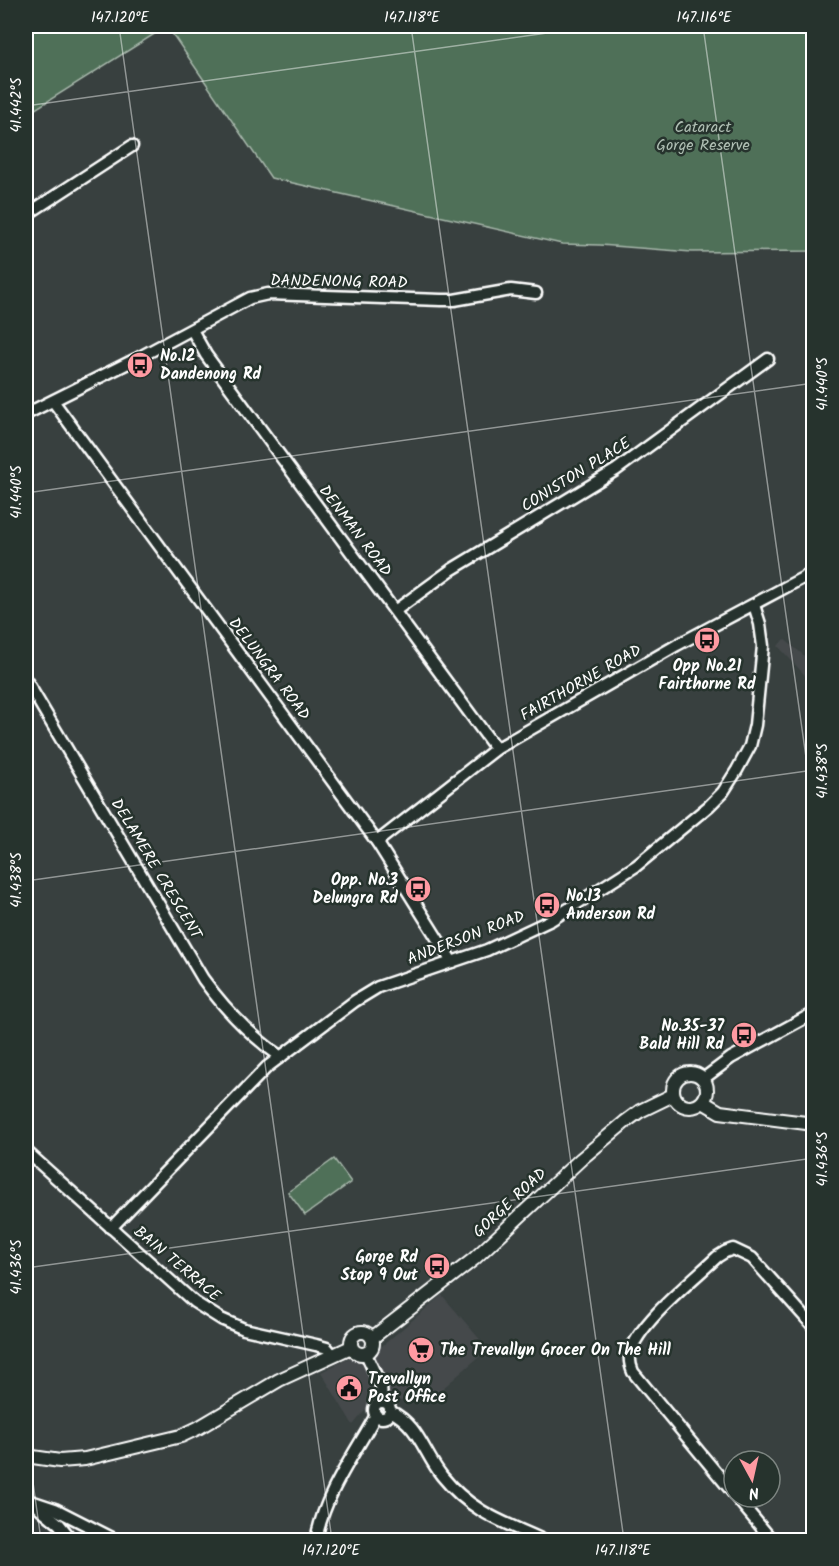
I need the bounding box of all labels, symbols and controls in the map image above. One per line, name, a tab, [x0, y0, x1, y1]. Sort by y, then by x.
text: 147.120°E	[91, 6, 150, 30]
text: 147.118°E	[384, 6, 441, 30]
text: 147.116°E	[676, 6, 733, 30]
text: 41.442°S	[5, 78, 29, 132]
park label: Cataract Gorge Reserve	[656, 115, 750, 158]
street label: DANDENONG ROAD	[270, 268, 408, 296]
place label: No.12 Dandenong Rd	[160, 344, 262, 387]
bus stop icon: No.12 Dandenong Rd	[125, 350, 155, 380]
text: 41.440°S	[811, 357, 835, 411]
street label: CONISTON PLACE	[516, 431, 636, 519]
text: 41.440°S	[5, 465, 29, 519]
street label: DENMAN ROAD	[312, 480, 398, 582]
street label: DELUNGRA ROAD	[222, 612, 316, 726]
bus stop icon: Opp No.21 Fairthorne Rd	[692, 625, 722, 655]
street label: FAIRTHORNE ROAD	[516, 638, 646, 728]
place label: Opp No.21 Fairthorne Rd	[658, 654, 756, 697]
text: 41.438°S	[811, 743, 835, 799]
street label: DELAMERE CRESCENT	[104, 794, 209, 945]
text: 41.438°S	[5, 852, 29, 908]
place label: Opp. No.3 Delungra Rd	[313, 868, 398, 911]
bus stop icon: Opp. No.3 Delungra Rd	[403, 874, 433, 904]
place label: No.13 Anderson Rd	[566, 884, 656, 927]
bus stop icon: No.13 Anderson Rd	[532, 890, 562, 920]
street label: ANDERSON ROAD	[403, 904, 529, 972]
place label: No.35-37 Bald Hill Rd	[639, 1014, 724, 1057]
bus stop icon: No.35-37 Bald Hill Rd	[729, 1020, 759, 1050]
text: 41.436°S	[811, 1132, 835, 1186]
street label: GORGE ROAD	[467, 1162, 553, 1244]
street label: BAIN TERRACE	[128, 1220, 227, 1309]
text: 41.436°S	[5, 1240, 29, 1294]
place label: Gorge Rd Stop 9 Out	[341, 1245, 419, 1288]
bus stop icon: Gorge Rd Stop 9 Out	[422, 1251, 452, 1281]
supermarket icon: The Trevallyn Grocer On The Hill	[406, 1335, 436, 1365]
place label: The Trevallyn Grocer On The Hill	[440, 1338, 671, 1363]
place label: Trevallyn Post Office	[368, 1367, 446, 1410]
public building icon: Trevallyn Post Office	[334, 1373, 364, 1403]
north arrow	[722, 1449, 782, 1509]
text: N	[747, 1479, 761, 1505]
text: 147.120°E	[302, 1539, 361, 1563]
text: 147.118°E	[595, 1539, 652, 1563]

